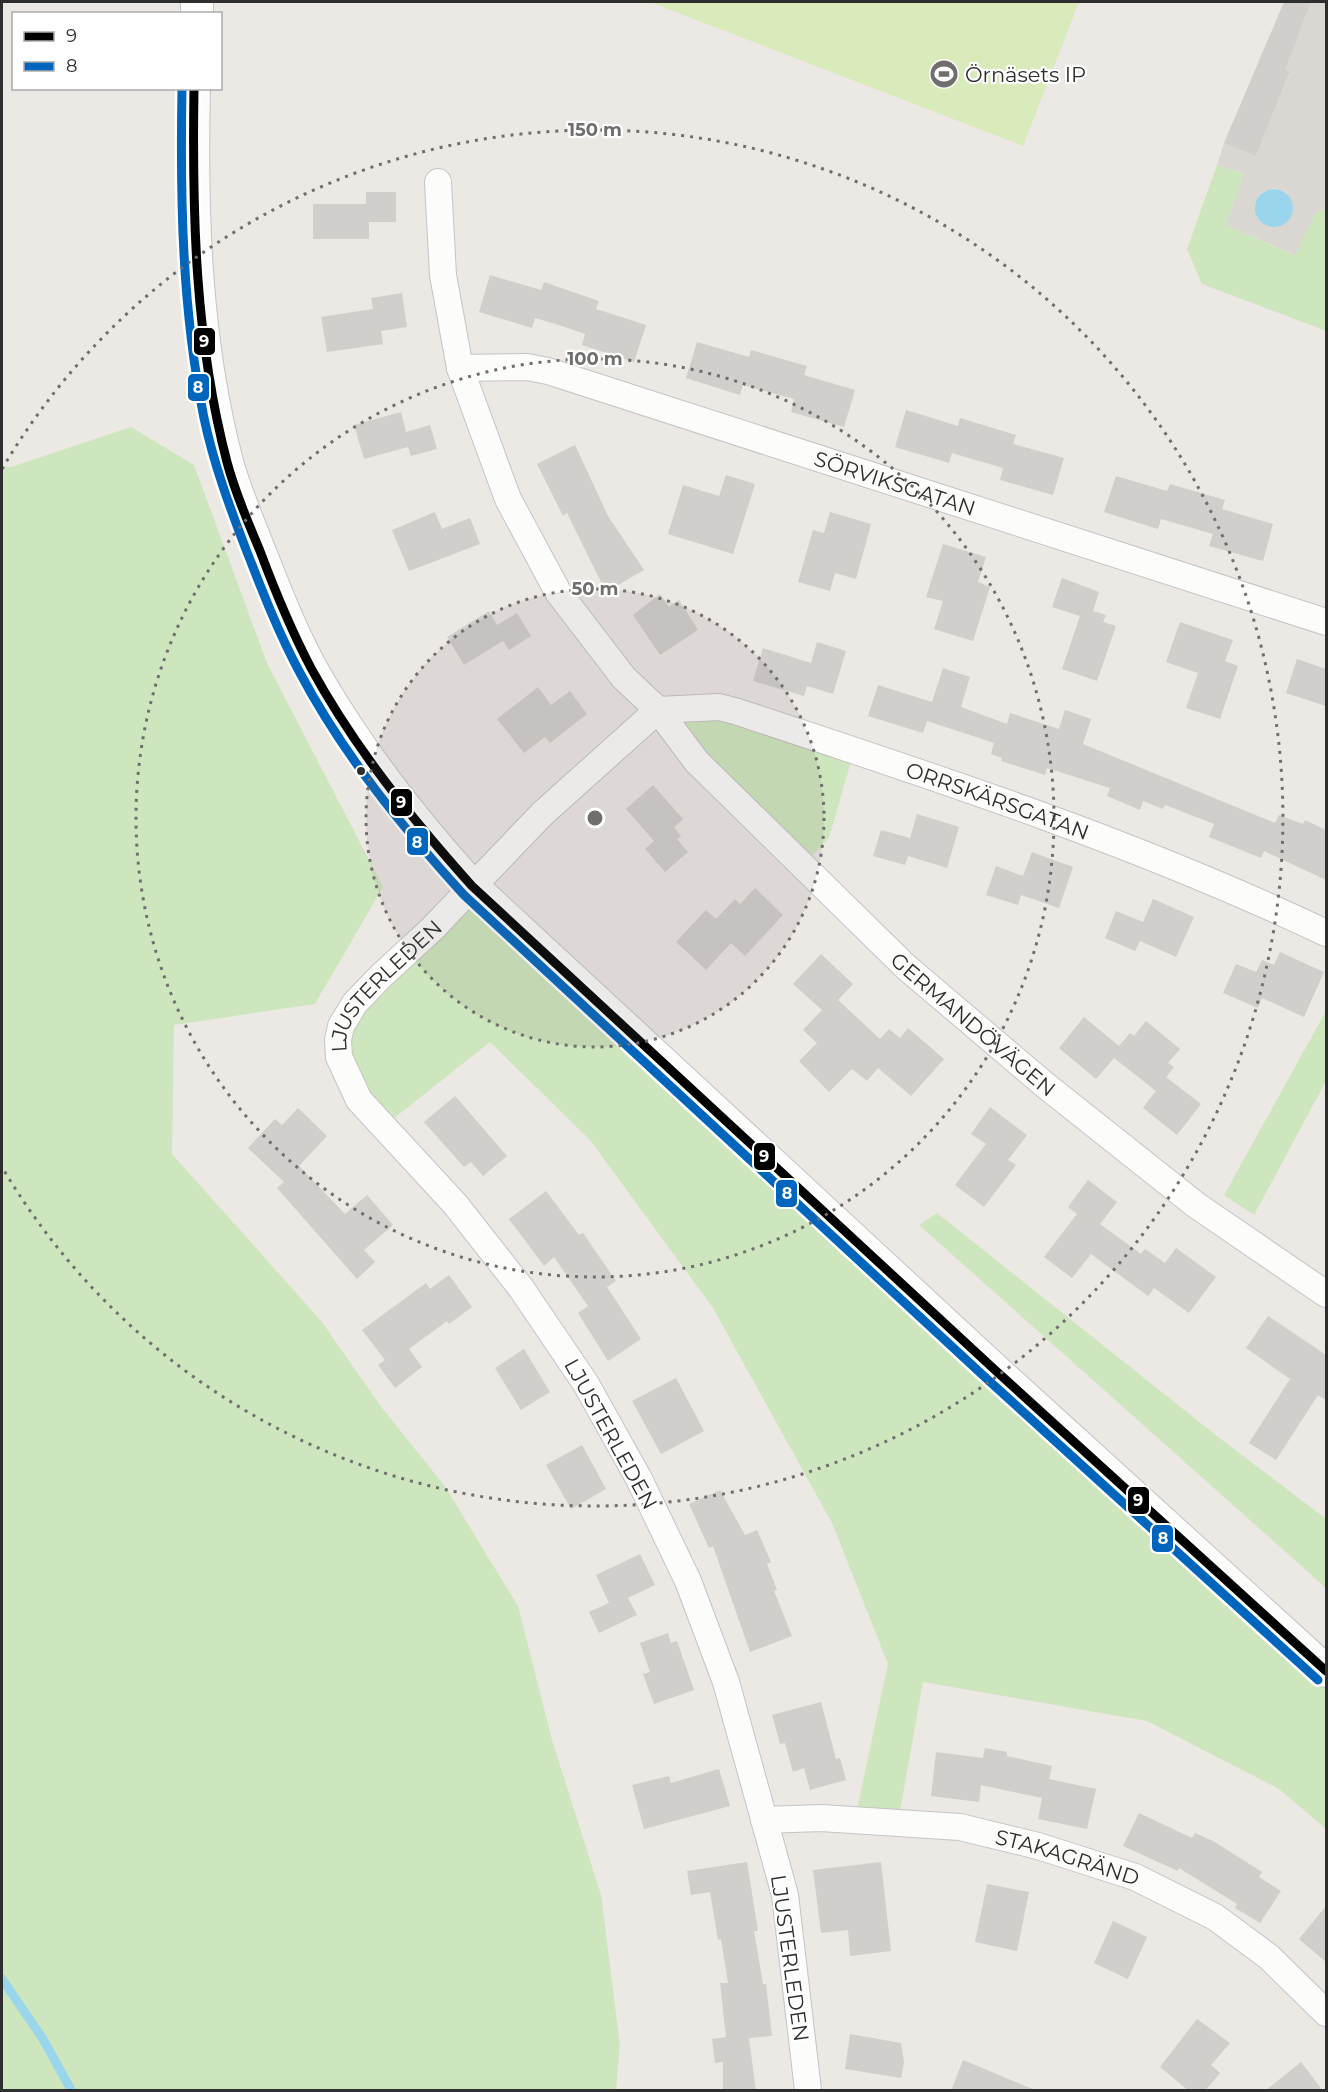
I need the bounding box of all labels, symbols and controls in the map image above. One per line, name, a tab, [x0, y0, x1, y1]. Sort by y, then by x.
legend	[12, 12, 222, 90]
text: 9	[66, 25, 77, 47]
text: 8	[66, 55, 77, 77]
sports icon: Örnäsets IP	[928, 58, 960, 90]
place label: Örnäsets IP	[965, 62, 1086, 87]
text: 150 m	[568, 119, 622, 141]
line badge: 9	[193, 327, 216, 356]
text: 9	[199, 332, 209, 351]
text: 100 m	[567, 348, 623, 370]
line badge: 8	[187, 373, 210, 402]
text: 8	[193, 378, 203, 397]
street label: SÖRVIKSGATAN	[811, 445, 979, 521]
text: 50 m	[572, 578, 618, 600]
street label: ORRSKÄRSGATAN	[903, 756, 1093, 844]
unlabelled marker	[355, 765, 367, 777]
line badge: 9	[390, 788, 413, 817]
text: 9	[396, 793, 406, 812]
centre of rings	[585, 808, 605, 828]
line badge: 8	[406, 827, 429, 856]
text: 8	[412, 833, 422, 852]
street label: LJUSTERLEDEN	[325, 914, 447, 1053]
street label: GERMANDÖVÄGEN	[886, 947, 1061, 1101]
line badge: 9	[753, 1142, 776, 1171]
text: 9	[759, 1147, 769, 1166]
line badge: 8	[775, 1179, 798, 1208]
text: 8	[782, 1184, 792, 1203]
street label: LJUSTERLEDEN	[559, 1354, 663, 1514]
line badge: 9	[1127, 1486, 1150, 1515]
text: 9	[1133, 1491, 1143, 1510]
line badge: 8	[1151, 1524, 1174, 1553]
text: 8	[1158, 1529, 1168, 1548]
street label: STAKAGRÄND	[993, 1824, 1143, 1890]
street label: LJUSTERLEDEN	[766, 1873, 814, 2043]

